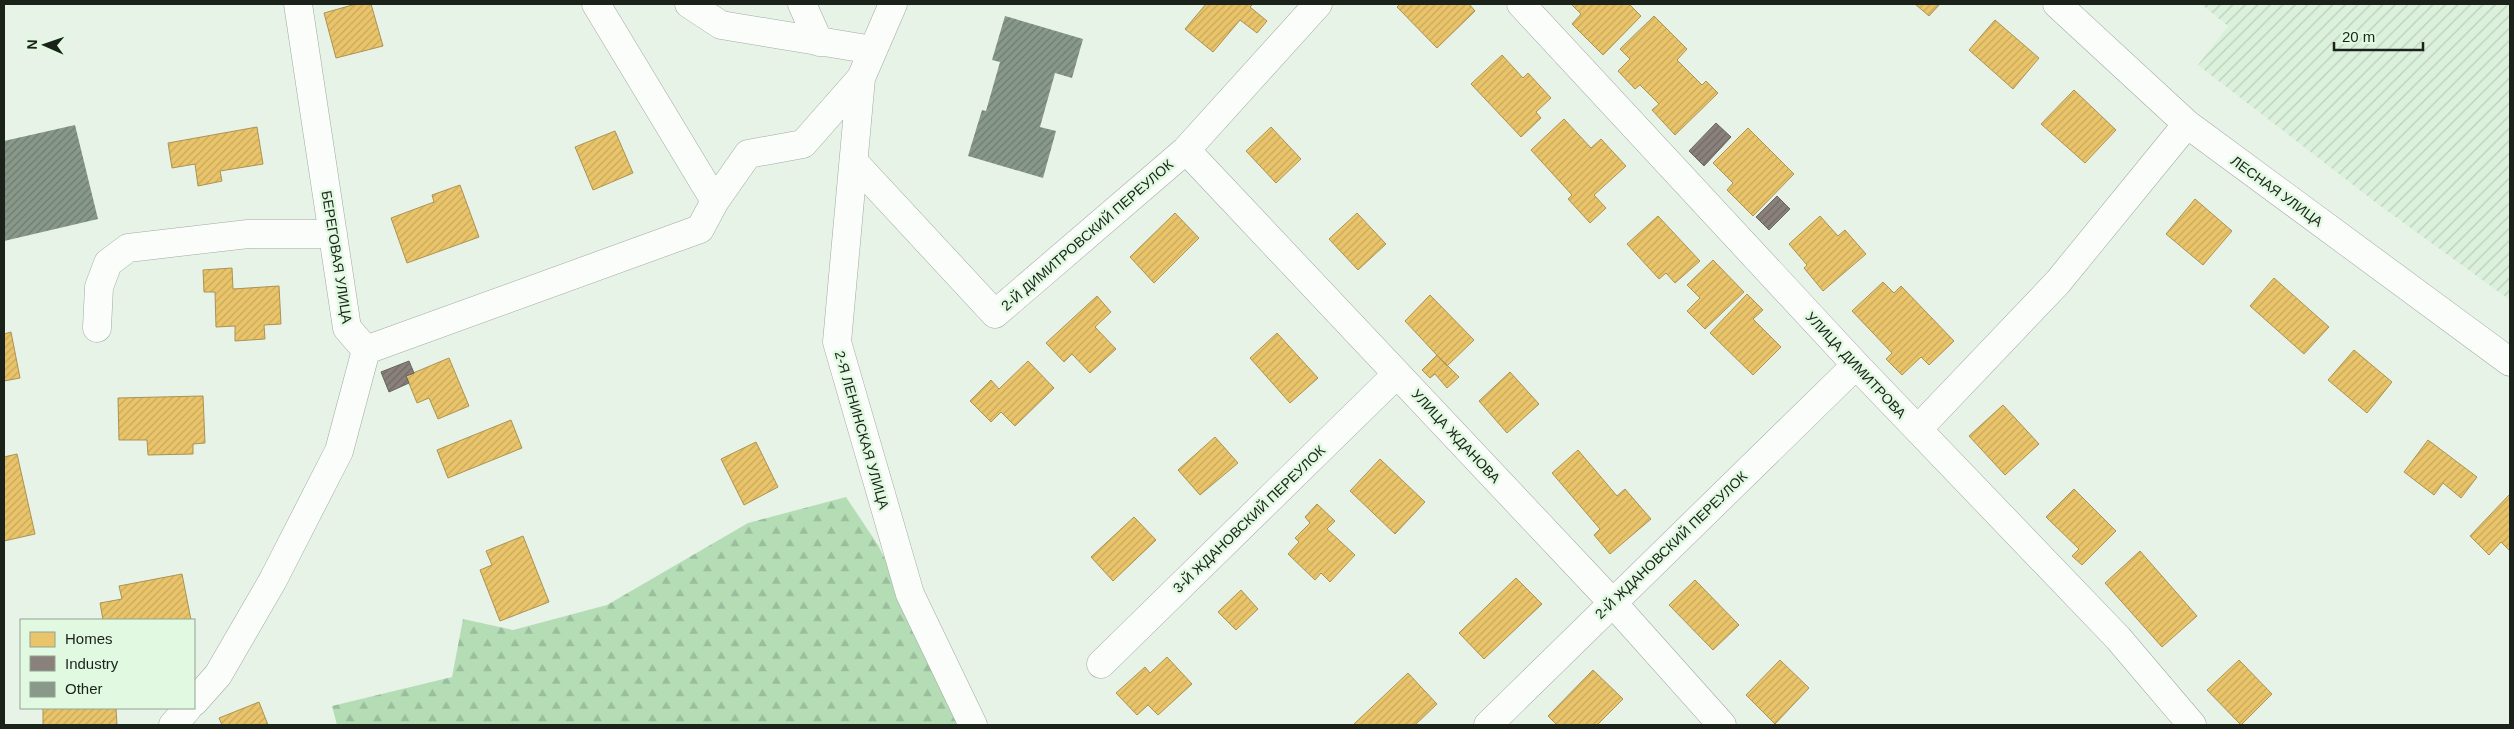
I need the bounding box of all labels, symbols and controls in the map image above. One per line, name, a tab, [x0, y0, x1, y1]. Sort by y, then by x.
north arrow	[20, 20, 70, 70]
scale bar	[2334, 20, 2423, 52]
text: 20 m	[2342, 28, 2375, 45]
text: N	[24, 39, 40, 50]
street label: ЛЕСНАЯ УЛИЦА	[2228, 152, 2327, 230]
street label: 2-Й ДИМИТРОВСКИЙ ПЕРЕУЛОК	[997, 155, 1177, 314]
street label: БЕРЕГОВАЯ УЛИЦА	[319, 189, 356, 325]
street label: УЛИЦА ДИМИТРОВА	[1803, 309, 1910, 422]
street label: 2-Я ЛЕНИНСКАЯ УЛИЦА	[832, 349, 893, 512]
street label: УЛИЦА ЖДАНОВА	[1408, 386, 1504, 487]
street label: 3-Й ЖДАНОВСКИЙ ПЕРЕУЛОК	[1169, 441, 1329, 596]
street label: 2-Й ЖДАНОВСКИЙ ПЕРЕУЛОК	[1591, 467, 1751, 622]
legend	[20, 619, 195, 709]
text: Homes	[65, 630, 113, 647]
text: Industry	[65, 655, 119, 672]
text: Other	[65, 680, 103, 697]

